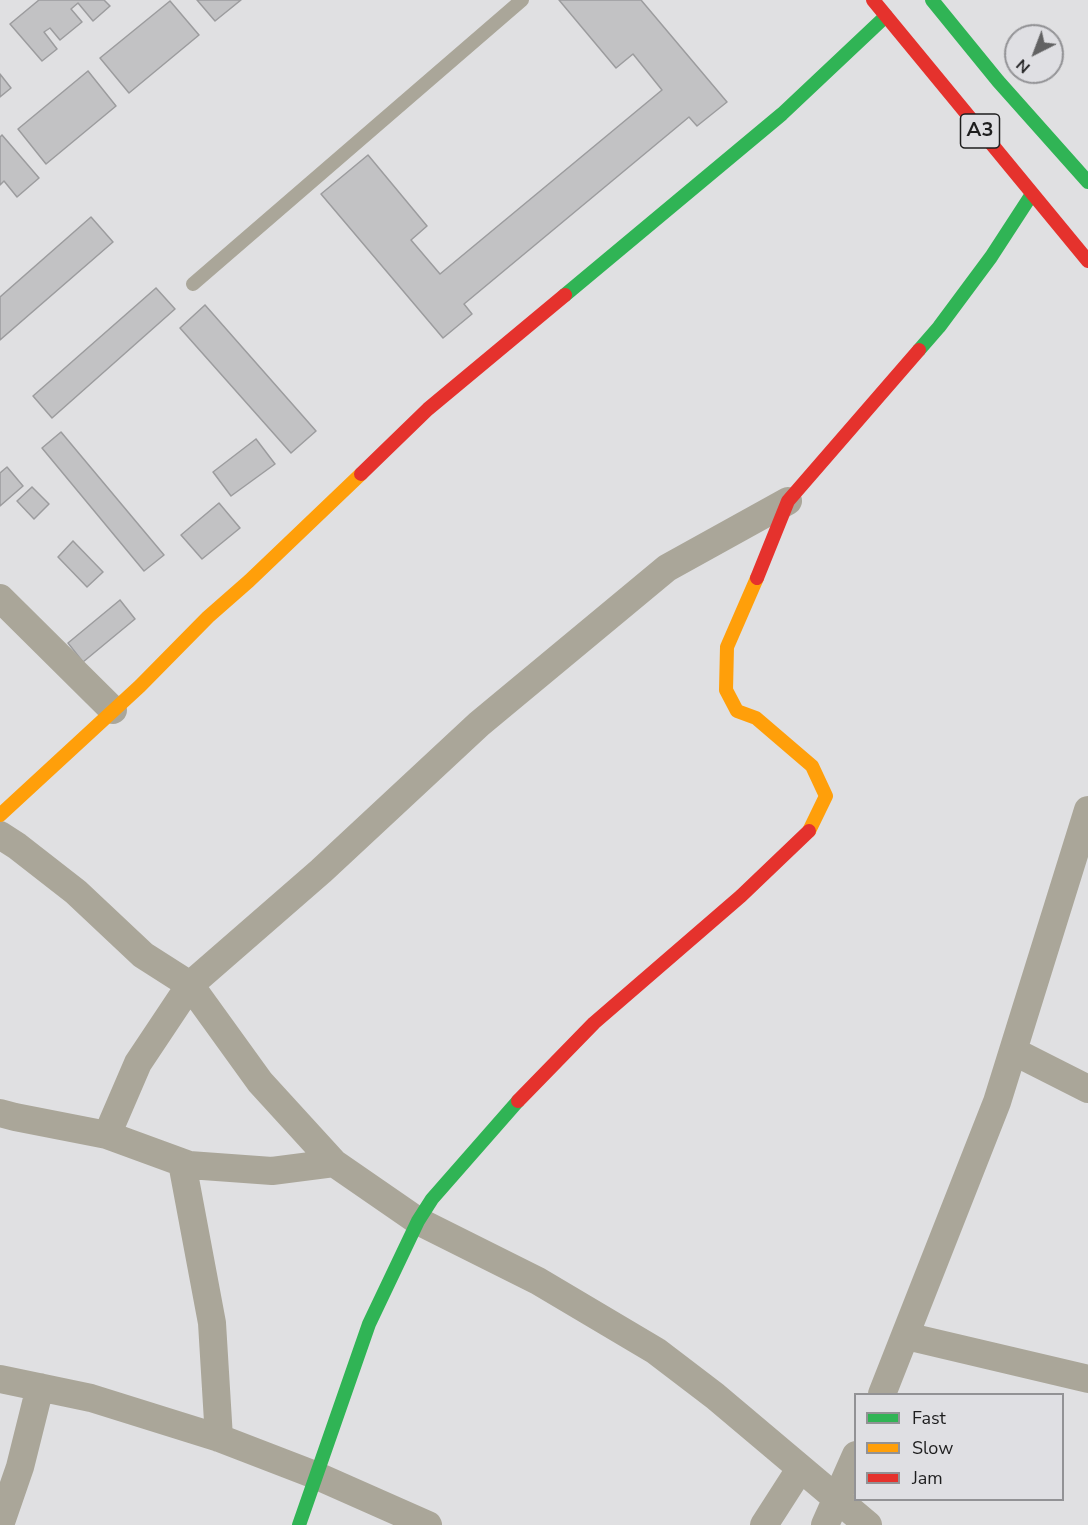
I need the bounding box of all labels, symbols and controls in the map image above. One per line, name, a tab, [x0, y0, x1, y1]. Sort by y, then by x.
north arrow	[1004, 24, 1064, 84]
text: N	[1011, 54, 1035, 78]
road number: A3	[960, 114, 1000, 148]
legend	[854, 1393, 1064, 1501]
text: Fast	[912, 1406, 946, 1430]
text: Slow	[912, 1436, 953, 1460]
text: Jam	[912, 1466, 943, 1490]

